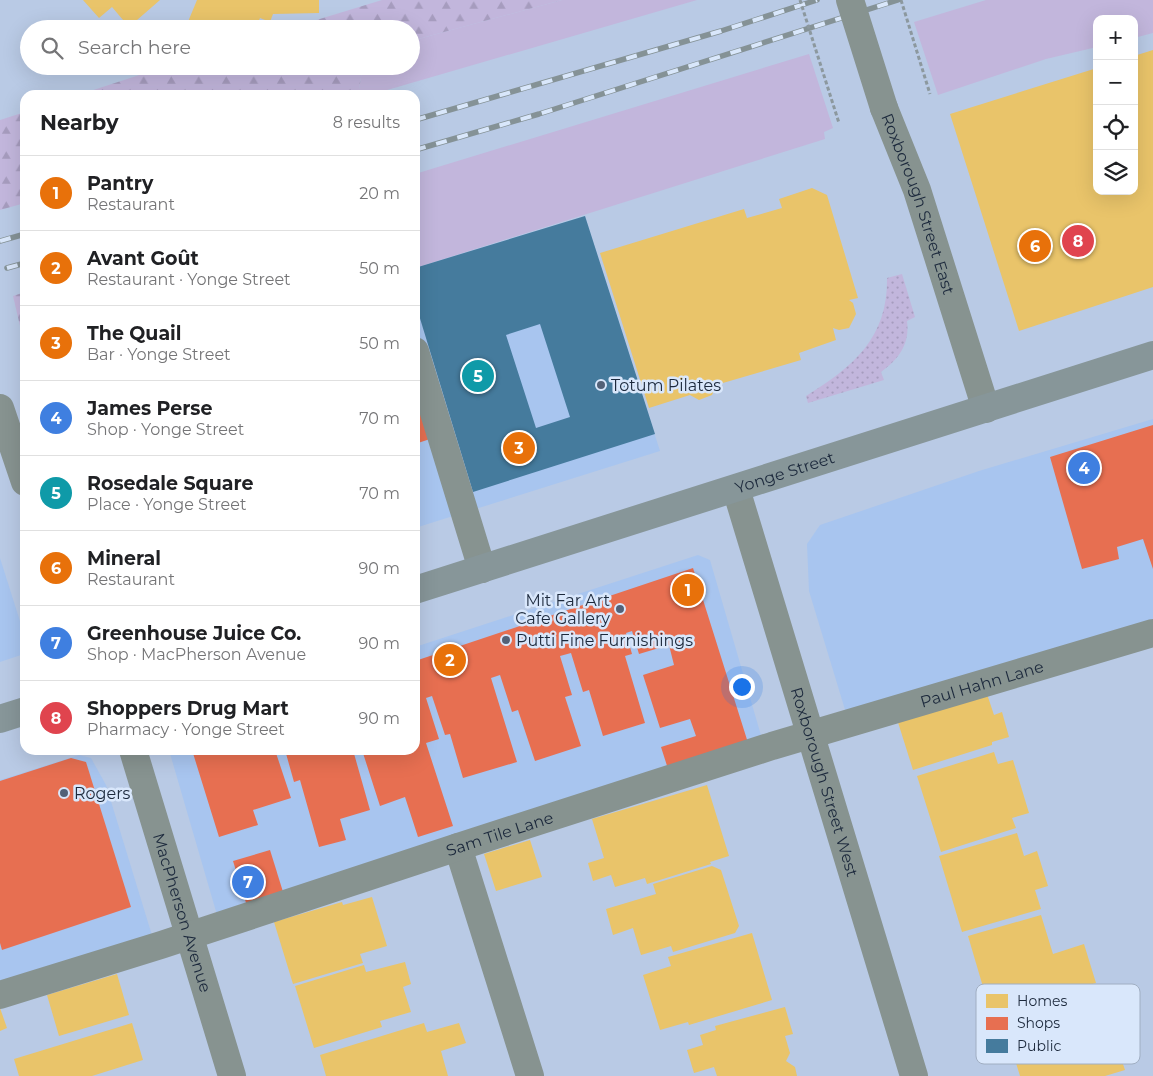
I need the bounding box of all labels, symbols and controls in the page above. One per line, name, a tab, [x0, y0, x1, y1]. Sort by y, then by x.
map controls	[1093, 15, 1138, 195]
button: +	[1093, 15, 1138, 60]
search box	[20, 20, 420, 75]
icon: search	[38, 34, 66, 62]
text: Search here	[78, 36, 191, 59]
button: −	[1093, 60, 1138, 105]
button: locate	[1093, 105, 1138, 150]
text: Nearby	[40, 110, 119, 135]
street label: Roxborough Street East	[877, 111, 958, 297]
text: 8 results	[333, 113, 400, 132]
button: layers	[1093, 150, 1138, 195]
text: Pantry	[87, 172, 153, 195]
text: 1	[53, 184, 59, 203]
text: 20 m	[359, 184, 400, 203]
text: Restaurant	[87, 195, 175, 214]
pin: 8	[1062, 222, 1094, 260]
pin: 6	[1019, 227, 1051, 265]
text: Avant Goût	[87, 247, 199, 270]
text: 2	[51, 259, 61, 278]
text: 50 m	[359, 259, 400, 278]
text: Restaurant · Yonge Street	[87, 270, 291, 289]
text: The Quail	[87, 322, 182, 345]
text: 3	[51, 334, 61, 353]
text: 50 m	[359, 334, 400, 353]
text: Bar · Yonge Street	[87, 345, 231, 364]
pin: 5	[462, 357, 494, 395]
place label: Totum Pilates	[611, 376, 721, 395]
marker: Totum Pilates	[595, 379, 607, 391]
text: James Perse	[87, 397, 212, 420]
text: 4	[50, 409, 62, 428]
text: 70 m	[359, 409, 400, 428]
text: Shop · Yonge Street	[87, 420, 244, 439]
pin: 3	[503, 429, 535, 467]
street label: Yonge Street	[733, 448, 837, 497]
pin: 4	[1068, 449, 1100, 487]
text: Rosedale Square	[87, 472, 253, 495]
text: 5	[51, 484, 61, 503]
text: 70 m	[359, 484, 400, 503]
text: Place · Yonge Street	[87, 495, 246, 514]
text: Mineral	[87, 547, 161, 570]
text: 6	[51, 559, 61, 578]
text: 90 m	[358, 559, 400, 578]
text: Restaurant	[87, 570, 175, 589]
pin: 1	[672, 571, 704, 609]
place label: Mit Far Art Cafe Gallery	[515, 591, 610, 628]
marker: Mit Far Art Cafe Gallery	[614, 603, 626, 615]
text: Greenhouse Juice Co.	[87, 622, 301, 645]
place label: Putti Fine Furnishings	[516, 631, 693, 650]
text: 7	[51, 634, 61, 653]
text: 90 m	[358, 634, 400, 653]
marker: Putti Fine Furnishings	[500, 634, 512, 646]
pin: 2	[434, 641, 466, 679]
text: Shop · MacPherson Avenue	[87, 645, 306, 664]
street label: Paul Hahn Lane	[918, 657, 1046, 712]
your location	[729, 674, 755, 700]
street label: Roxborough Street West	[787, 685, 862, 880]
text: Shoppers Drug Mart	[87, 697, 289, 720]
text: 8	[51, 709, 61, 728]
text: 90 m	[358, 709, 400, 728]
text: Pharmacy · Yonge Street	[87, 720, 285, 739]
place label: Rogers	[74, 784, 131, 803]
marker: Rogers	[58, 787, 70, 799]
street label: Sam Tile Lane	[444, 808, 556, 860]
street label: MacPherson Avenue	[149, 831, 215, 995]
pin: 7	[232, 863, 264, 901]
legend	[976, 984, 1140, 1064]
text: Homes	[1017, 992, 1067, 1010]
text: Shops	[1017, 1014, 1060, 1032]
text: Public	[1017, 1037, 1061, 1055]

